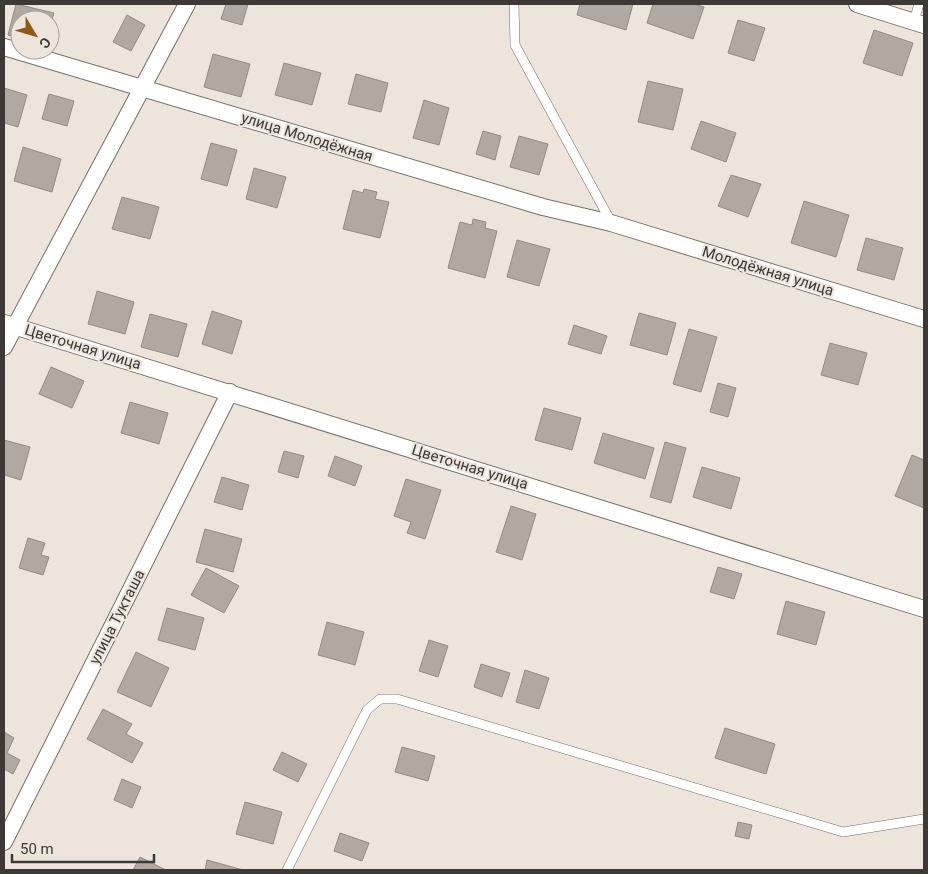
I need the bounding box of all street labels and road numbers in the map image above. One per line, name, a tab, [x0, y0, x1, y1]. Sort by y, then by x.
street label: улица Молодёжная	[239, 108, 375, 166]
street label: Молодёжная улица	[700, 242, 836, 300]
street label: Цветочная улица	[23, 321, 143, 373]
street label: Цветочная улица	[410, 441, 530, 493]
street label: улица Тукташа	[85, 567, 149, 667]

